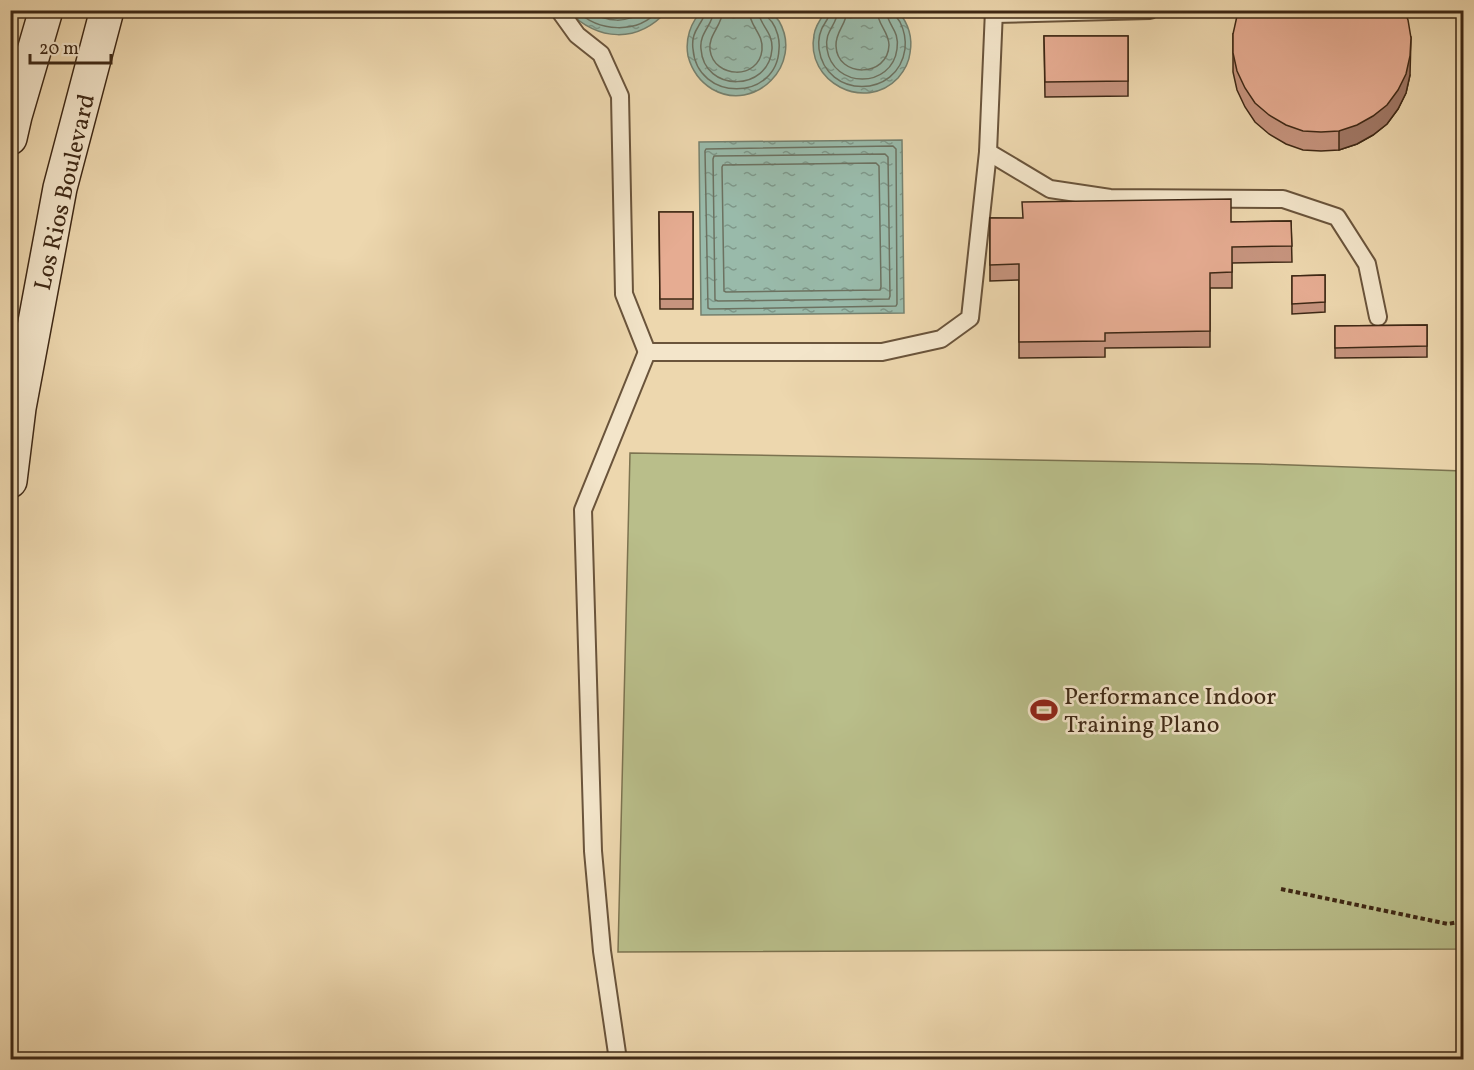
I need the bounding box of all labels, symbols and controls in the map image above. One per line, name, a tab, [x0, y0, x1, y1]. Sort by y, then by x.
scale bar	[30, 27, 111, 65]
text: 20 m	[39, 37, 79, 62]
street label: Los Rios Boulevard	[27, 91, 105, 294]
place label: Performance Indoor Training Plano	[1064, 681, 1276, 743]
sports icon: Performance Indoor Training Plano	[1029, 695, 1059, 725]

